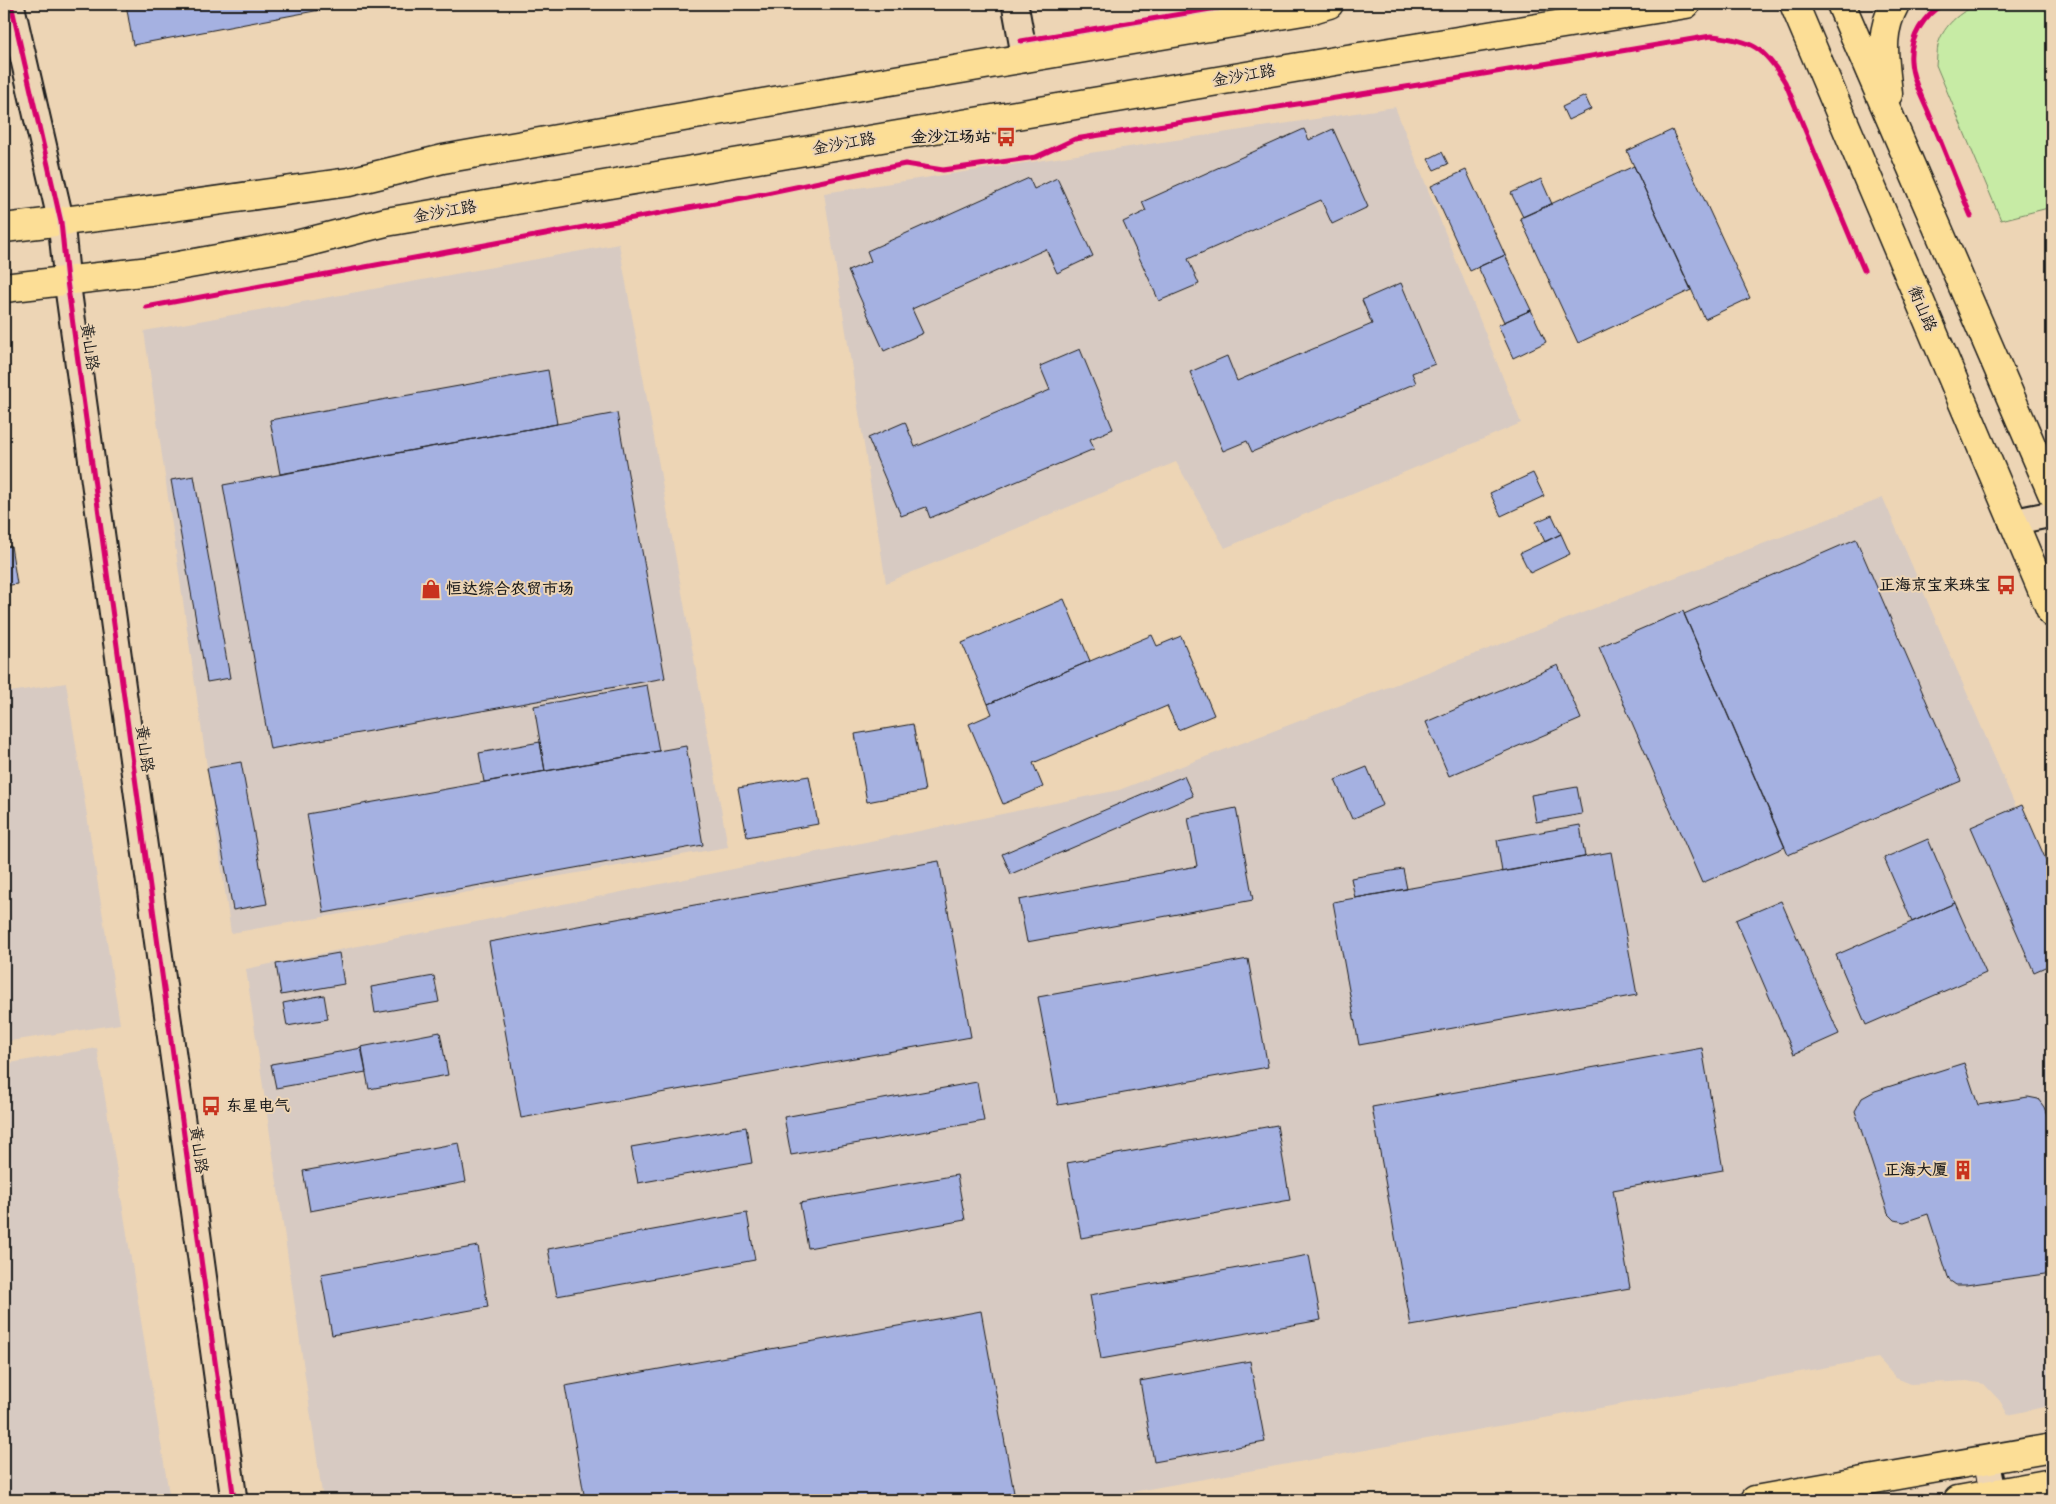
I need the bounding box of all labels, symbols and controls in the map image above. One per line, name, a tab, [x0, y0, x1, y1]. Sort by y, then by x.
street label: 金沙江路	[1211, 60, 1277, 92]
bus stop icon: 金沙江场站	[995, 126, 1017, 148]
place label: 金沙江场站	[911, 127, 991, 148]
street label: 金沙江路	[811, 128, 877, 160]
street label: 金沙江路	[412, 196, 478, 228]
street label: 衡山路	[1903, 283, 1941, 335]
street label: 黄山路	[75, 322, 103, 372]
bus stop icon: 正海京宝来珠宝	[1995, 574, 2017, 596]
place label: 正海京宝来珠宝	[1879, 575, 1991, 596]
shop icon: 恒达综合农贸市场	[420, 578, 442, 600]
place label: 恒达综合农贸市场	[446, 579, 574, 600]
street label: 黄山路	[130, 724, 158, 774]
bus stop icon: 东星电气	[200, 1095, 222, 1117]
place label: 东星电气	[226, 1096, 290, 1117]
street label: 黄山路	[184, 1125, 212, 1175]
building icon: 正海大厦	[1952, 1159, 1974, 1181]
place label: 正海大厦	[1884, 1160, 1948, 1181]

